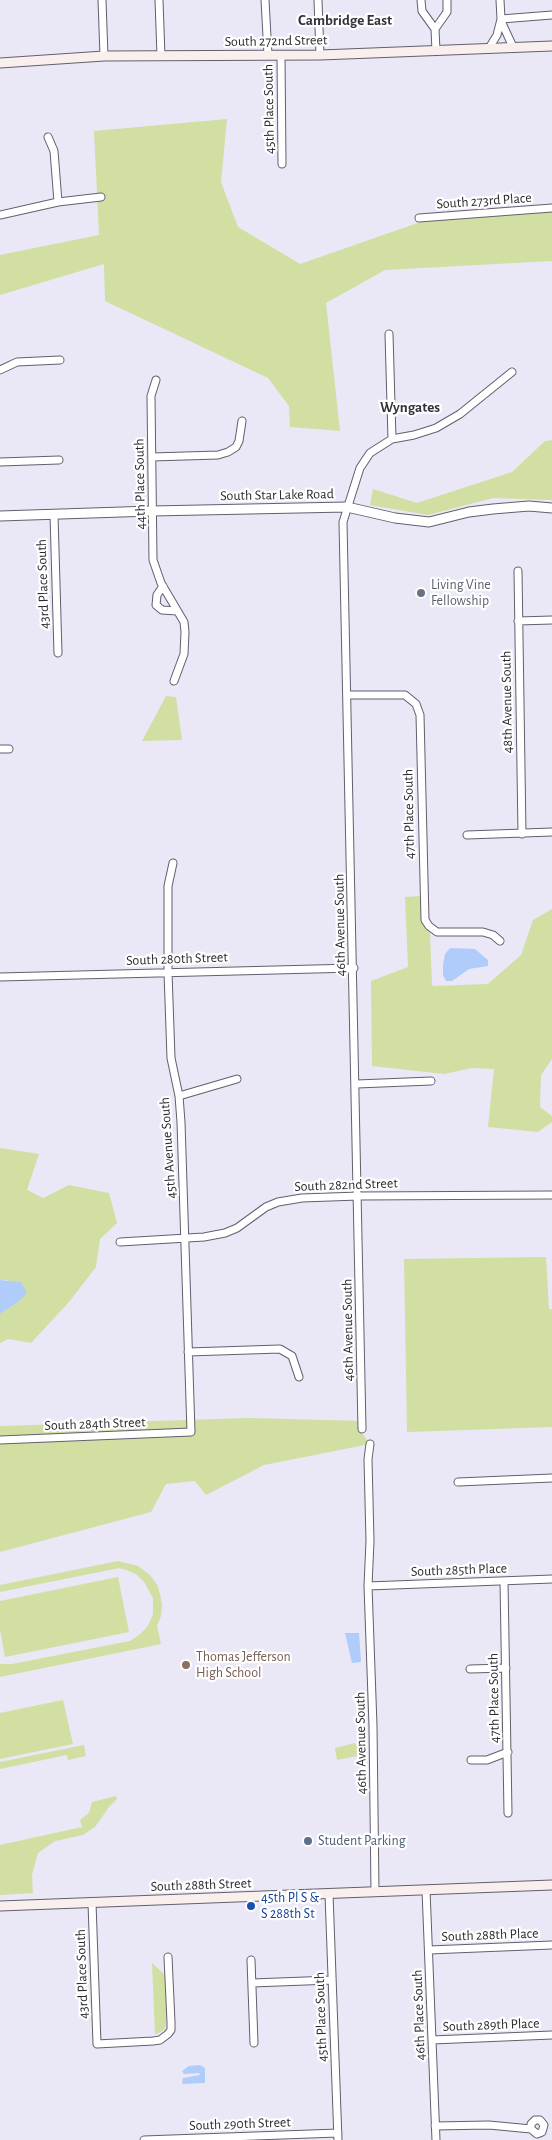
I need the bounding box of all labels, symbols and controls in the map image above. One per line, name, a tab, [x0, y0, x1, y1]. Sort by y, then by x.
district label: Cambridge East	[298, 11, 392, 29]
street label: South 272nd Street	[225, 32, 327, 50]
street label: 45th Place South	[260, 64, 278, 154]
street label: South 273rd Place	[436, 189, 532, 213]
district label: Wyngates	[380, 398, 440, 416]
street label: 44th Place South	[131, 438, 149, 530]
street label: South Star Lake Road	[220, 486, 334, 504]
street label: 43rd Place South	[33, 539, 53, 629]
place label: Living Vine Fellowship	[431, 577, 491, 610]
marker: Living Vine Fellowship	[415, 587, 427, 599]
street label: 48th Avenue South	[498, 651, 516, 753]
street label: 47th Place South	[400, 769, 418, 859]
street label: 46th Avenue South	[331, 874, 349, 976]
street label: South 280th Street	[126, 949, 228, 969]
street label: 45th Avenue South	[156, 1097, 180, 1199]
street label: South 282nd Street	[294, 1175, 398, 1195]
street label: 46th Avenue South	[339, 1279, 357, 1381]
street label: South 284th Street	[44, 1414, 146, 1434]
street label: South 285th Place	[411, 1560, 507, 1580]
place label: Thomas Jefferson High School	[196, 1649, 291, 1681]
street label: 47th Place South	[485, 1653, 503, 1743]
marker: Thomas Jefferson High School	[180, 1659, 192, 1671]
street label: 46th Avenue South	[352, 1692, 370, 1794]
place label: Student Parking	[318, 1833, 405, 1849]
marker: Student Parking	[302, 1835, 314, 1847]
street label: South 288th Street	[150, 1875, 252, 1895]
place label: 45th Pl S & S 288th St	[261, 1890, 319, 1922]
marker: 45th Pl S & S 288th St	[245, 1900, 257, 1912]
street label: South 288th Place	[441, 1925, 539, 1945]
street label: 43rd Place South	[72, 1929, 92, 2019]
street label: 46th Place South	[409, 1969, 429, 2061]
street label: 45th Place South	[311, 1972, 331, 2062]
street label: South 289th Place	[442, 2015, 540, 2035]
street label: South 290th Street	[189, 2114, 291, 2134]

